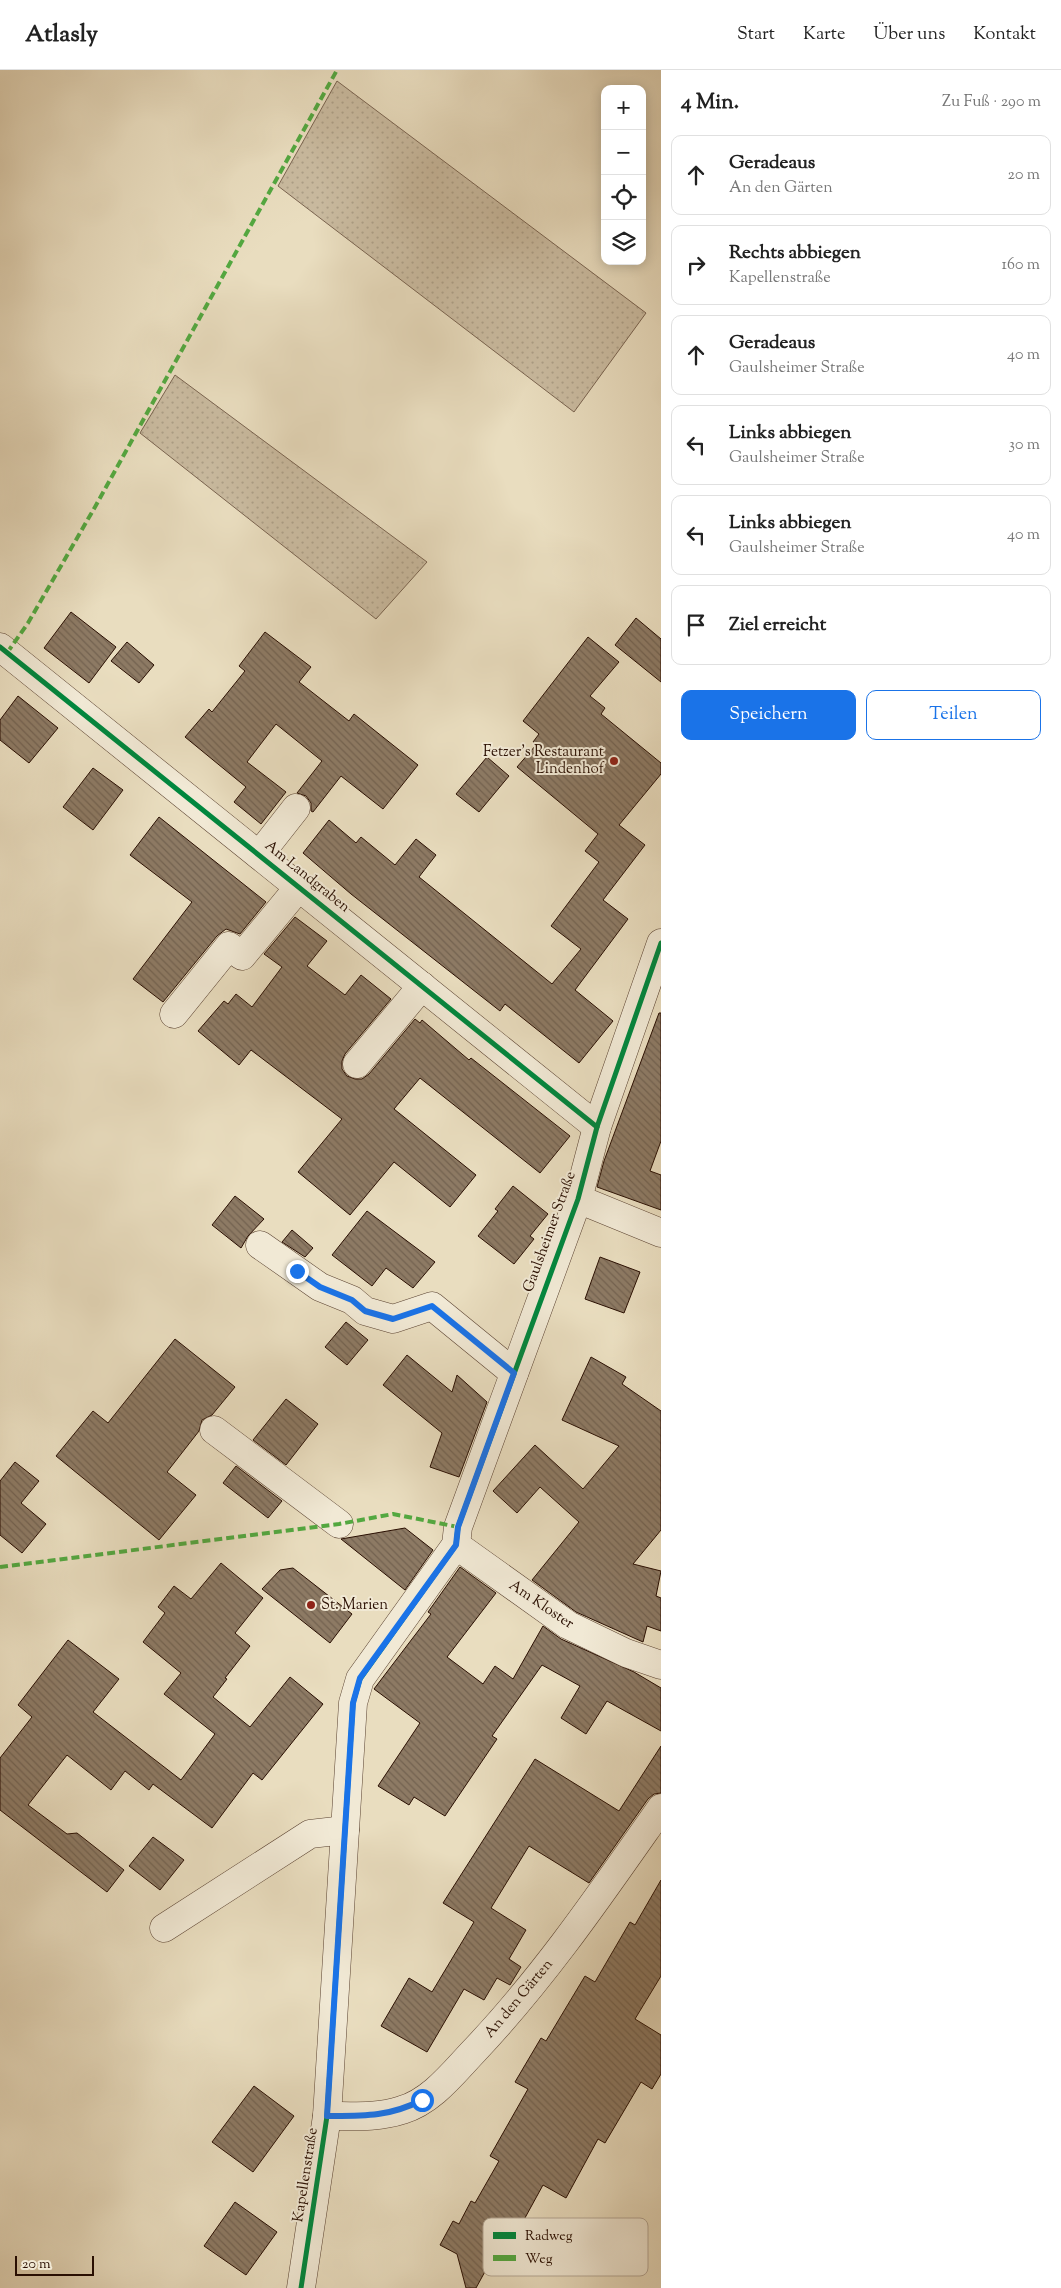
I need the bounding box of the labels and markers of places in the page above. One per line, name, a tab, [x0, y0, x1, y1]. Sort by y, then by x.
place label: Fetzer's Restaurant Lindenhof	[483, 742, 605, 780]
marker: Fetzer's Restaurant Lindenhof	[608, 755, 620, 767]
place label: St. Marien	[321, 1595, 388, 1616]
marker: St. Marien	[305, 1599, 317, 1611]

